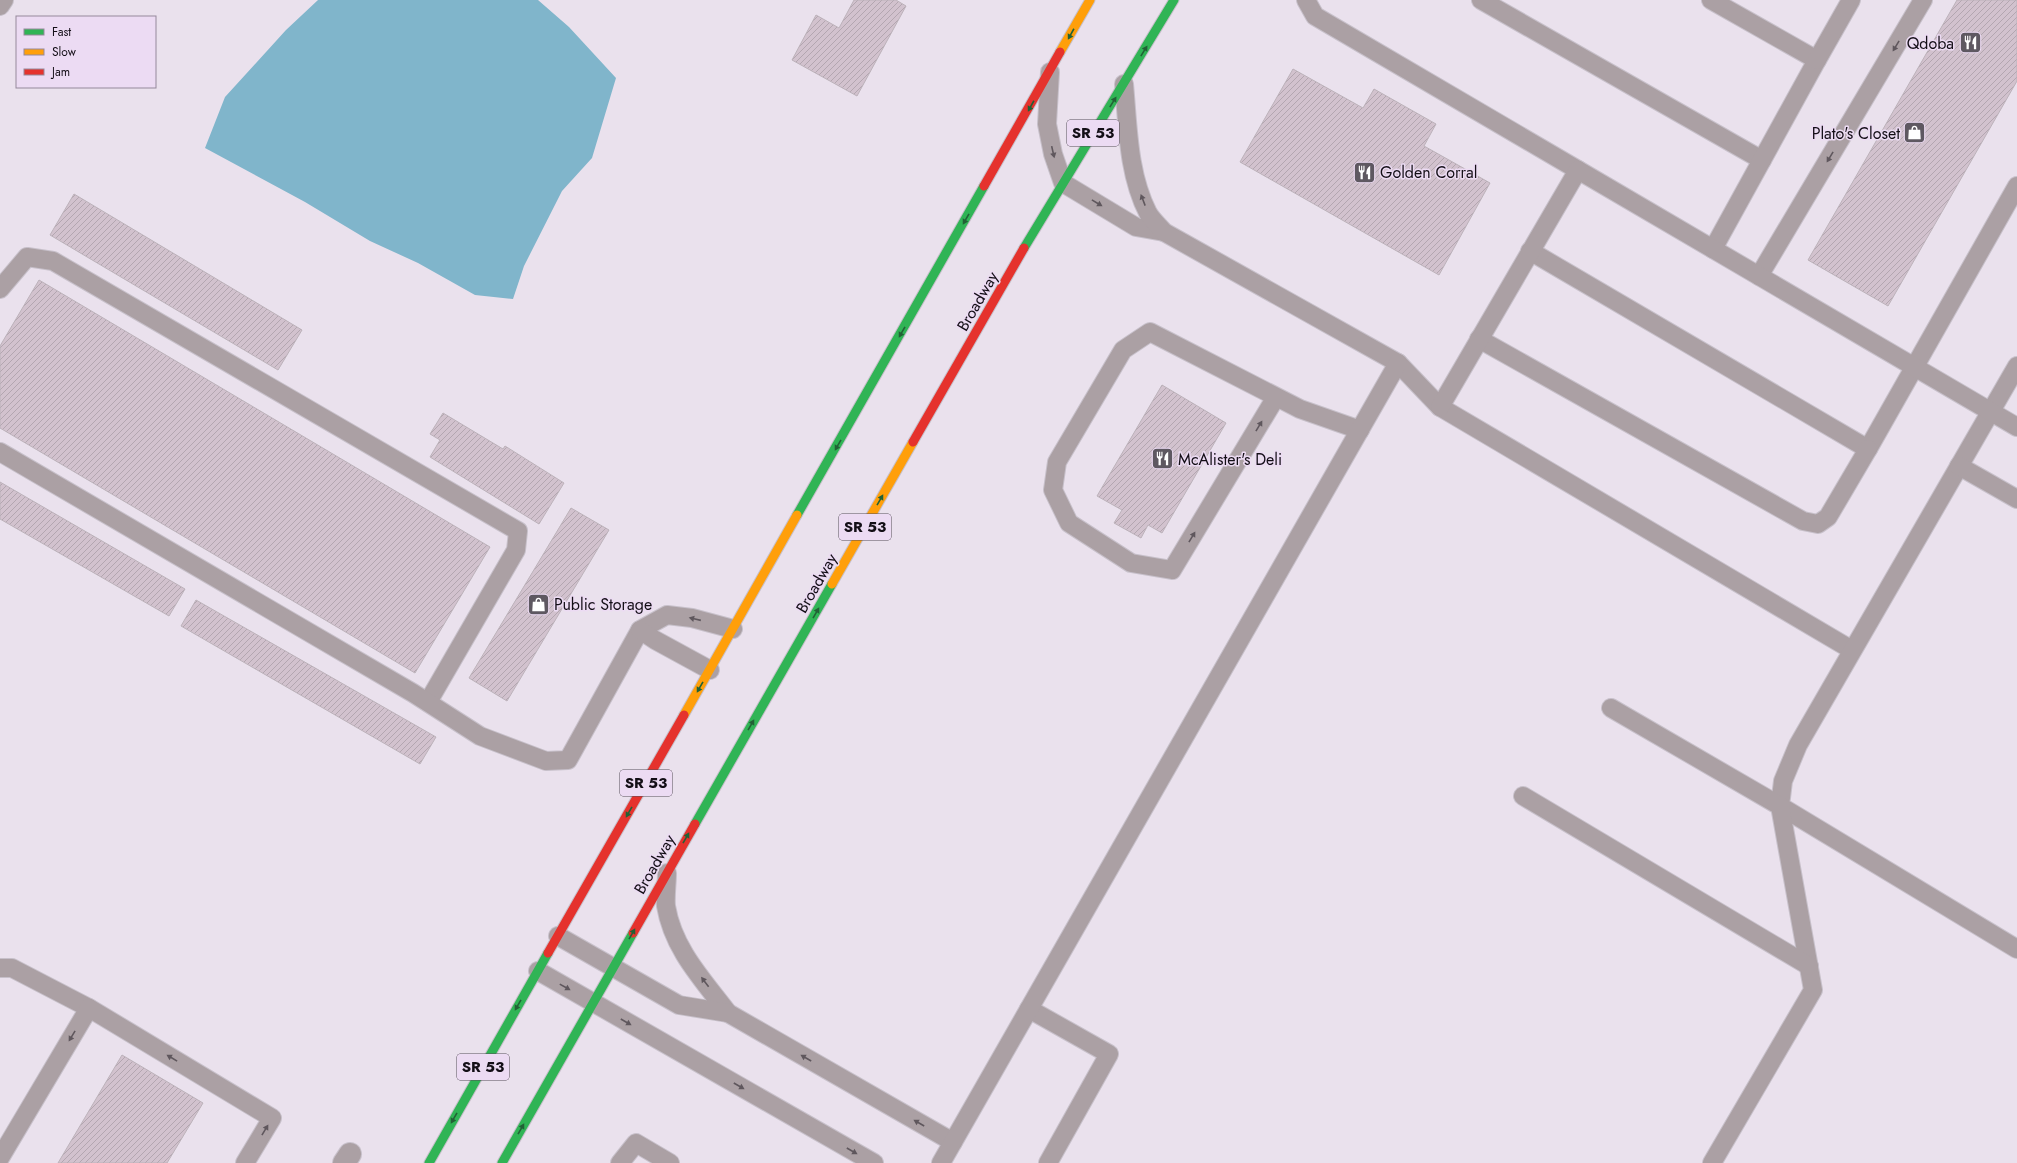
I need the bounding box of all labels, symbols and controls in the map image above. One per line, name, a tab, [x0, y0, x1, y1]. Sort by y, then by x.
legend	[16, 16, 156, 88]
text: Fast	[52, 23, 71, 41]
one-way arrow	[1067, 28, 1074, 40]
restaurant icon: Qdoba	[1957, 30, 1983, 56]
place label: Qdoba	[1907, 32, 1954, 55]
one-way arrow	[1893, 40, 1900, 52]
text: Slow	[52, 43, 77, 61]
one-way arrow	[1140, 46, 1148, 56]
text: Jam	[50, 63, 70, 81]
one-way arrow	[1109, 96, 1116, 108]
one-way arrow	[1027, 100, 1034, 112]
road number: SR 53	[1067, 120, 1119, 146]
shop icon: Plato's Closet	[1902, 120, 1928, 146]
place label: Plato's Closet	[1812, 122, 1900, 145]
one-way arrow	[1050, 146, 1056, 158]
one-way arrow	[1826, 151, 1833, 163]
restaurant icon: Golden Corral	[1352, 159, 1378, 185]
place label: Golden Corral	[1380, 161, 1477, 184]
one-way arrow	[1140, 193, 1146, 205]
one-way arrow	[1091, 200, 1103, 207]
one-way arrow	[963, 213, 970, 225]
street label: Broadway	[951, 266, 1004, 335]
one-way arrow	[899, 326, 905, 338]
one-way arrow	[1256, 420, 1263, 432]
one-way arrow	[834, 439, 841, 451]
restaurant icon: McAlister's Deli	[1149, 446, 1175, 472]
place label: McAlister's Deli	[1178, 448, 1282, 471]
one-way arrow	[877, 494, 884, 506]
road number: SR 53	[839, 514, 891, 540]
one-way arrow	[1189, 531, 1196, 543]
street label: Broadway	[790, 548, 843, 617]
shop icon: Public Storage	[526, 591, 552, 617]
place label: Public Storage	[554, 593, 652, 616]
one-way arrow	[812, 607, 819, 619]
one-way arrow	[689, 615, 701, 621]
one-way arrow	[696, 681, 703, 693]
one-way arrow	[747, 720, 754, 731]
road number: SR 53	[620, 770, 672, 796]
one-way arrow	[625, 807, 632, 818]
street label: Broadway	[628, 829, 681, 898]
one-way arrow	[683, 832, 690, 844]
one-way arrow	[629, 928, 635, 939]
one-way arrow	[700, 977, 709, 988]
one-way arrow	[559, 983, 571, 990]
one-way arrow	[515, 999, 522, 1011]
one-way arrow	[621, 1018, 632, 1025]
one-way arrow	[68, 1030, 75, 1042]
one-way arrow	[167, 1054, 177, 1062]
road number: SR 53	[457, 1054, 509, 1080]
one-way arrow	[800, 1055, 812, 1062]
one-way arrow	[733, 1083, 745, 1090]
one-way arrow	[451, 1112, 458, 1124]
one-way arrow	[913, 1120, 925, 1126]
one-way arrow	[517, 1123, 524, 1135]
one-way arrow	[261, 1124, 268, 1136]
one-way arrow	[846, 1147, 858, 1154]

